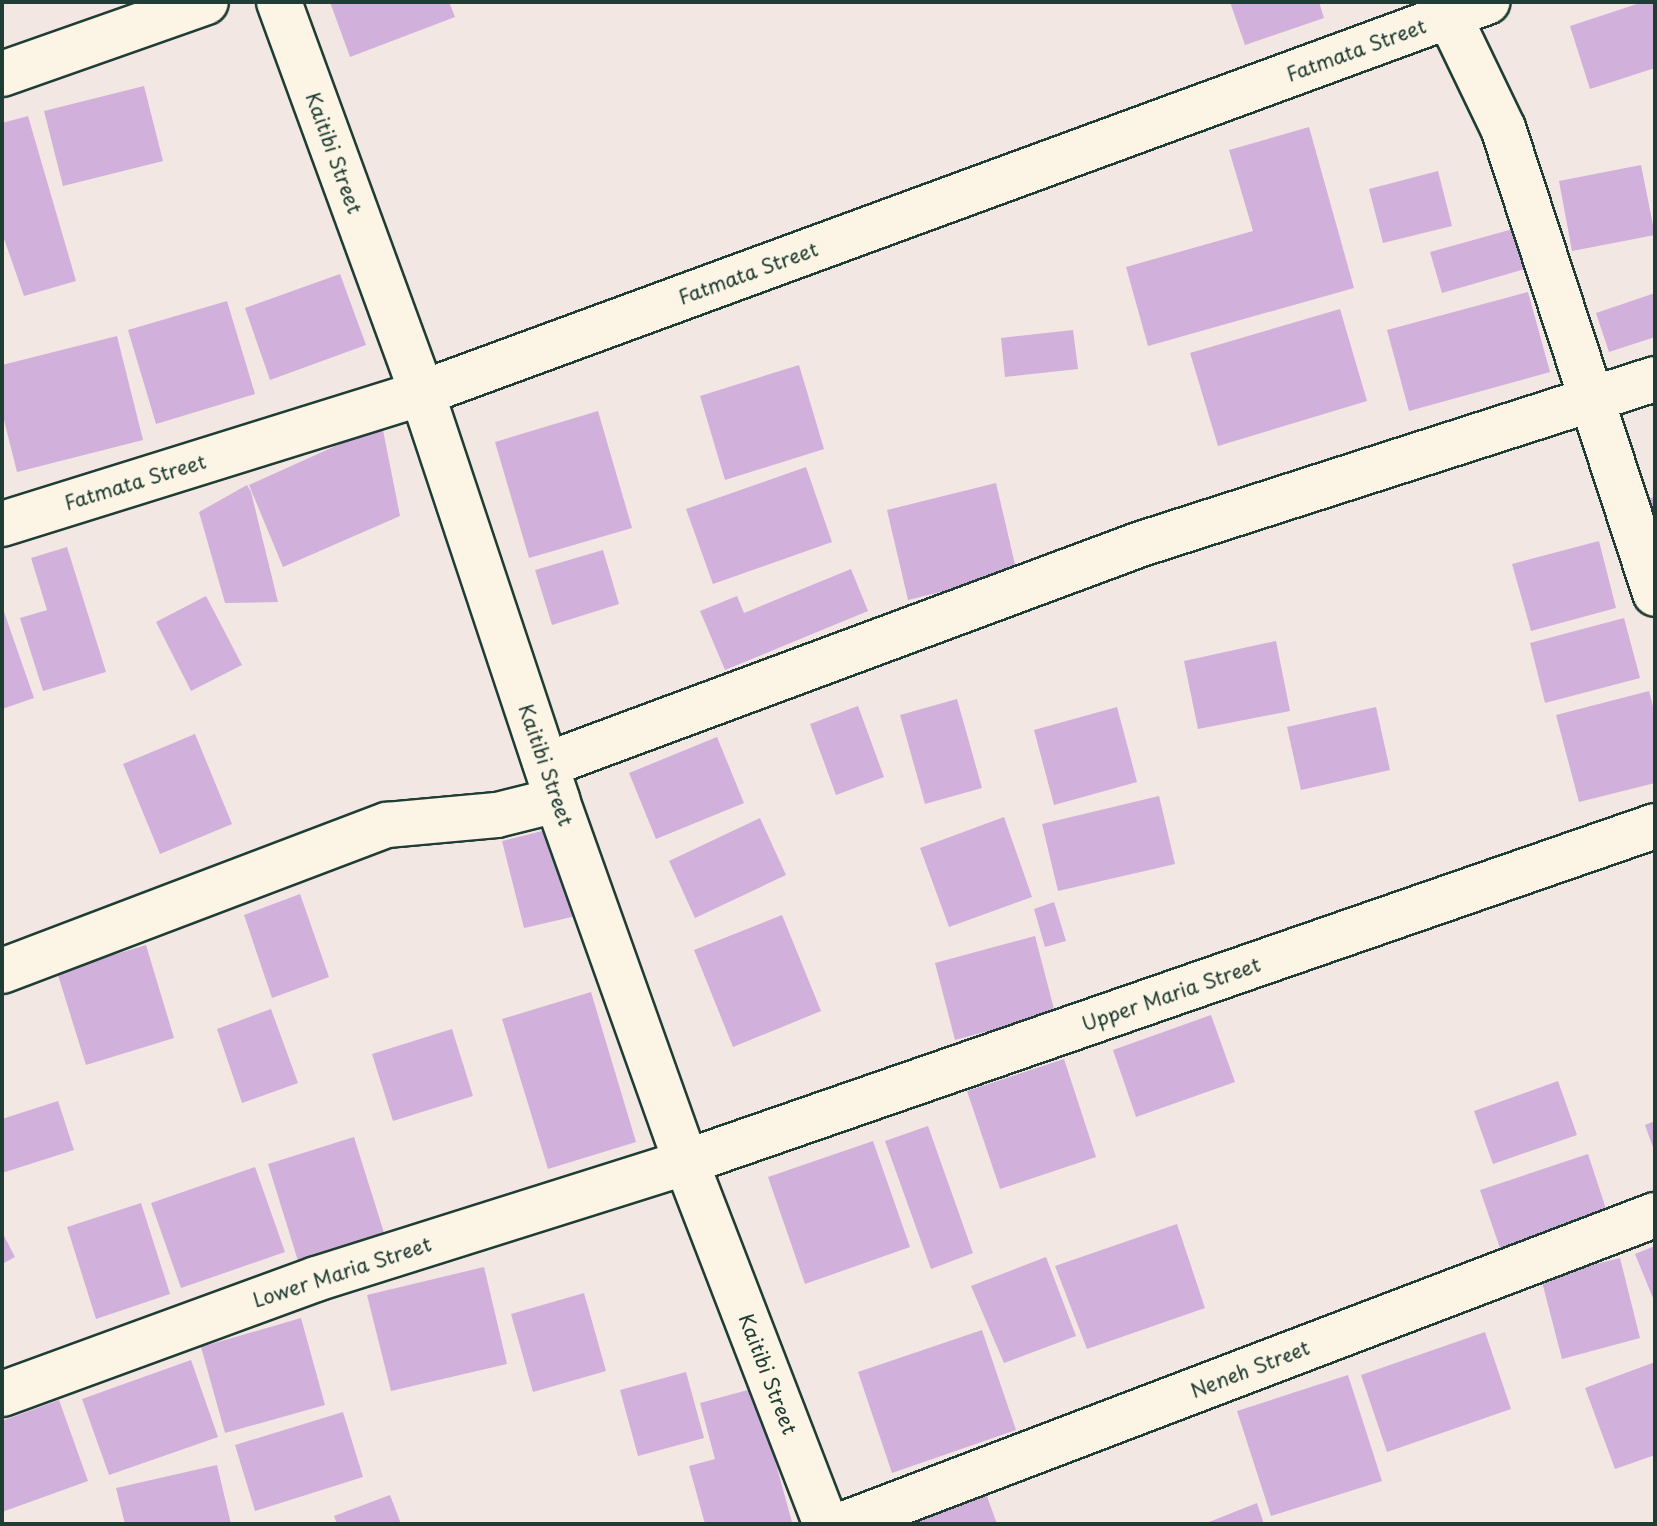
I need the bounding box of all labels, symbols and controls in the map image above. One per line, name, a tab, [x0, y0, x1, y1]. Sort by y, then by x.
street label: Fatmata Street	[1282, 13, 1430, 87]
street label: Kaitibi Street	[301, 88, 367, 218]
street label: Fatmata Street	[674, 236, 822, 310]
street label: Fatmata Street	[61, 449, 209, 515]
street label: Kaitibi Street	[514, 700, 578, 830]
street label: Upper Maria Street	[1078, 952, 1264, 1036]
street label: Lower Maria Street	[250, 1232, 434, 1312]
street label: Kaitibi Street	[734, 1309, 802, 1439]
street label: Neneh Street	[1186, 1335, 1314, 1403]

